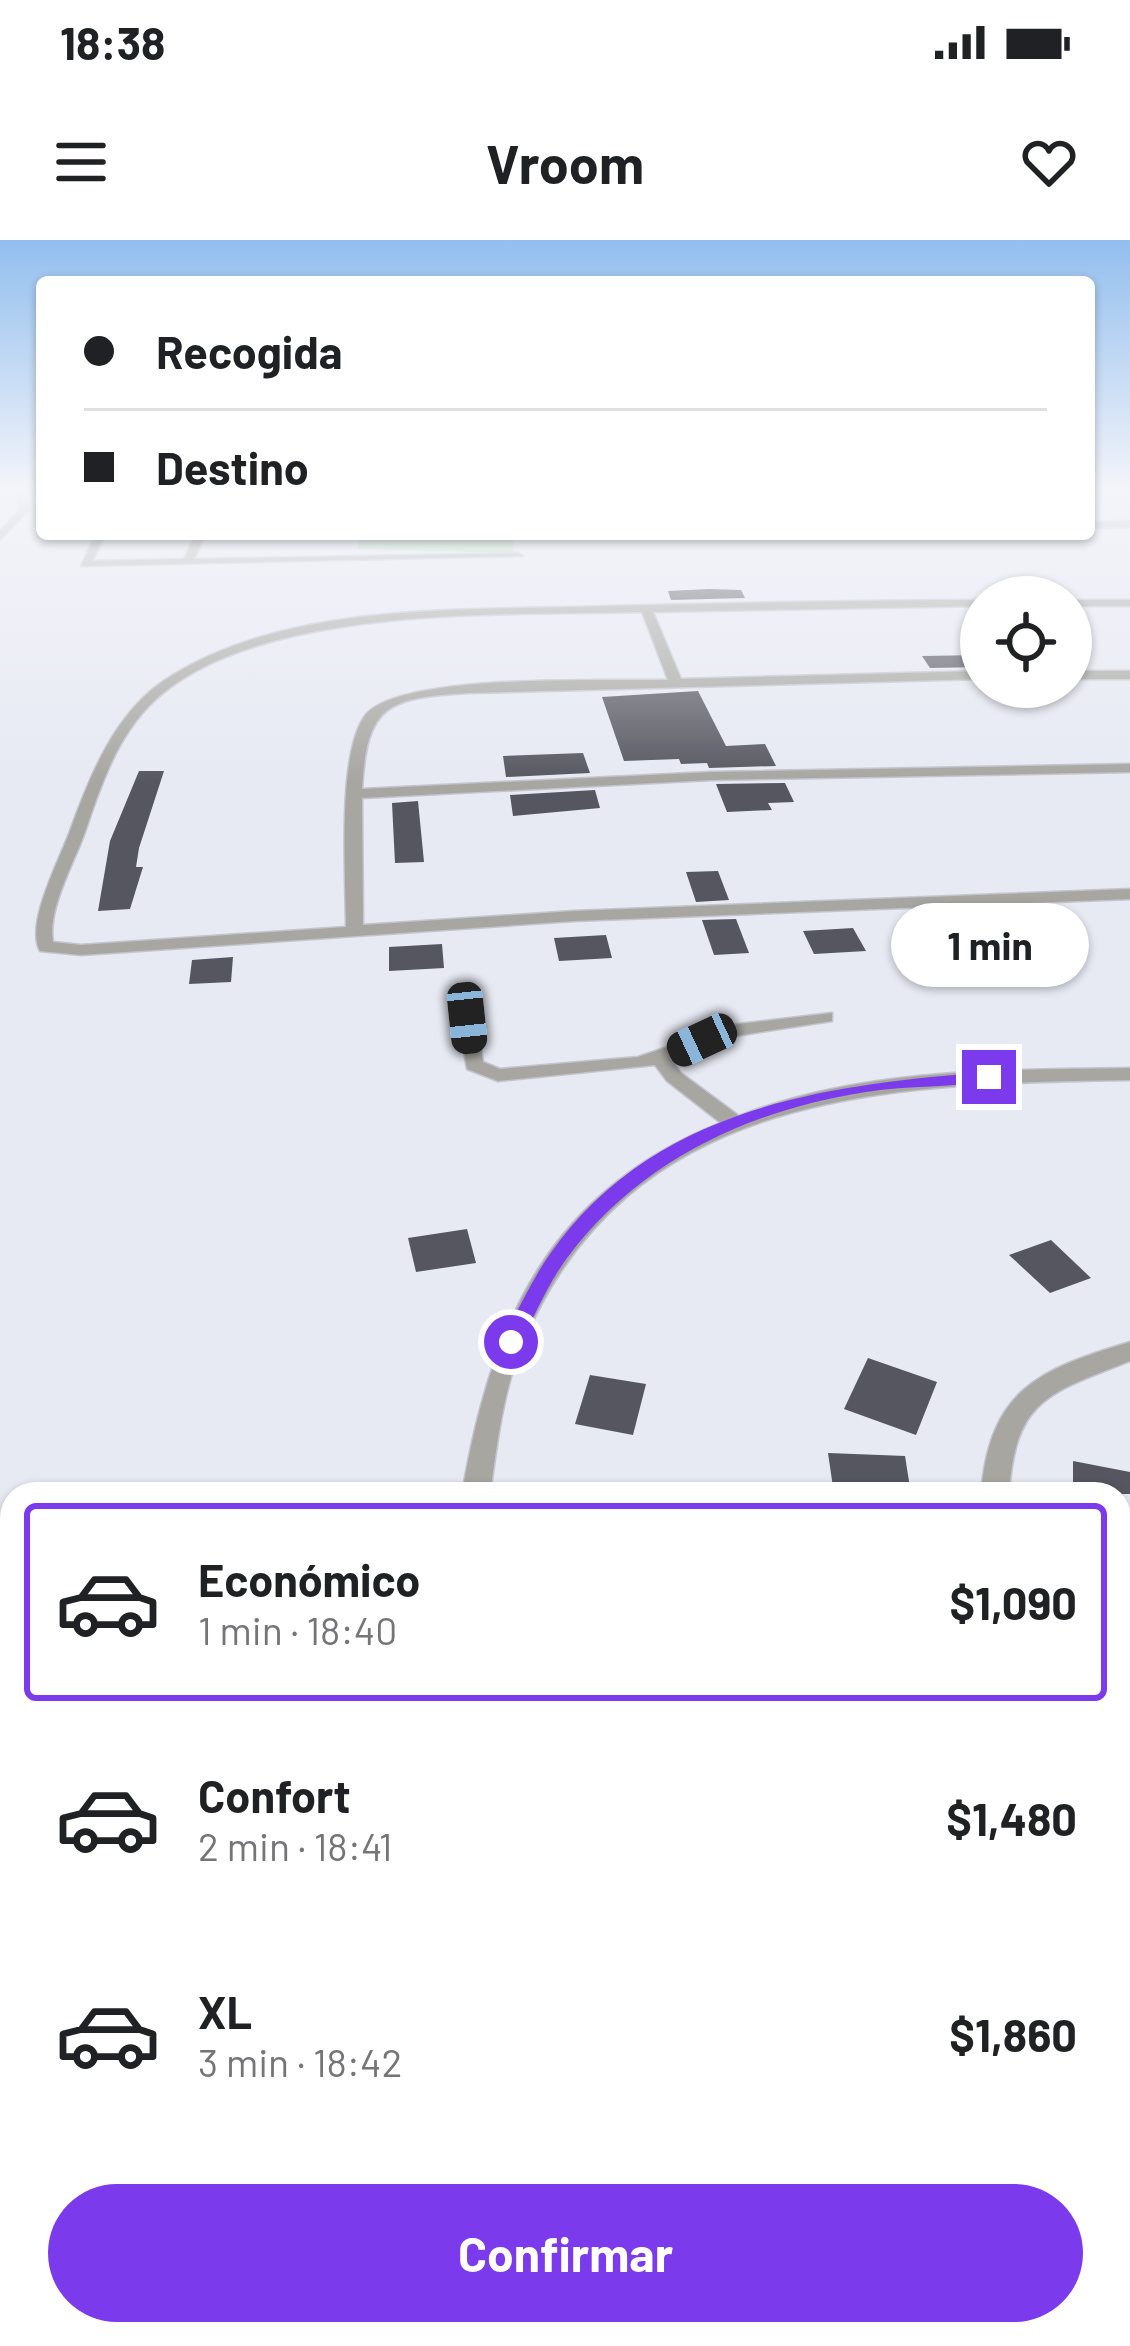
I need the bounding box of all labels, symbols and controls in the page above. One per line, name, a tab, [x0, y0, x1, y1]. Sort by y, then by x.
text: 18:38	[60, 15, 165, 69]
icon: menu	[48, 129, 114, 195]
icon: heart	[1016, 129, 1082, 195]
text: Vroom	[486, 130, 644, 195]
text: Recogida	[156, 324, 343, 378]
text: Destino	[156, 440, 309, 494]
map controls	[960, 576, 1092, 708]
button: locate	[960, 576, 1092, 708]
callout: 1 min	[890, 903, 1088, 987]
text: 1 min	[947, 921, 1033, 968]
car	[445, 980, 489, 1056]
car	[662, 1008, 742, 1072]
route end	[962, 1050, 1016, 1104]
route start	[484, 1315, 538, 1369]
icon: car	[54, 1548, 162, 1656]
text: Económico	[198, 1552, 420, 1606]
text: $1,090	[949, 1575, 1077, 1629]
text: 1 min · 18:40	[198, 1606, 397, 1653]
icon: car	[54, 1764, 162, 1872]
text: Confort	[198, 1768, 351, 1822]
text: $1,480	[946, 1791, 1077, 1845]
text: 2 min · 18:41	[198, 1822, 392, 1869]
icon: car	[54, 1980, 162, 2088]
text: XL	[198, 1984, 252, 2038]
text: $1,860	[949, 2007, 1077, 2061]
text: 3 min · 18:42	[198, 2038, 402, 2085]
button: Confirmar	[48, 2184, 1083, 2322]

